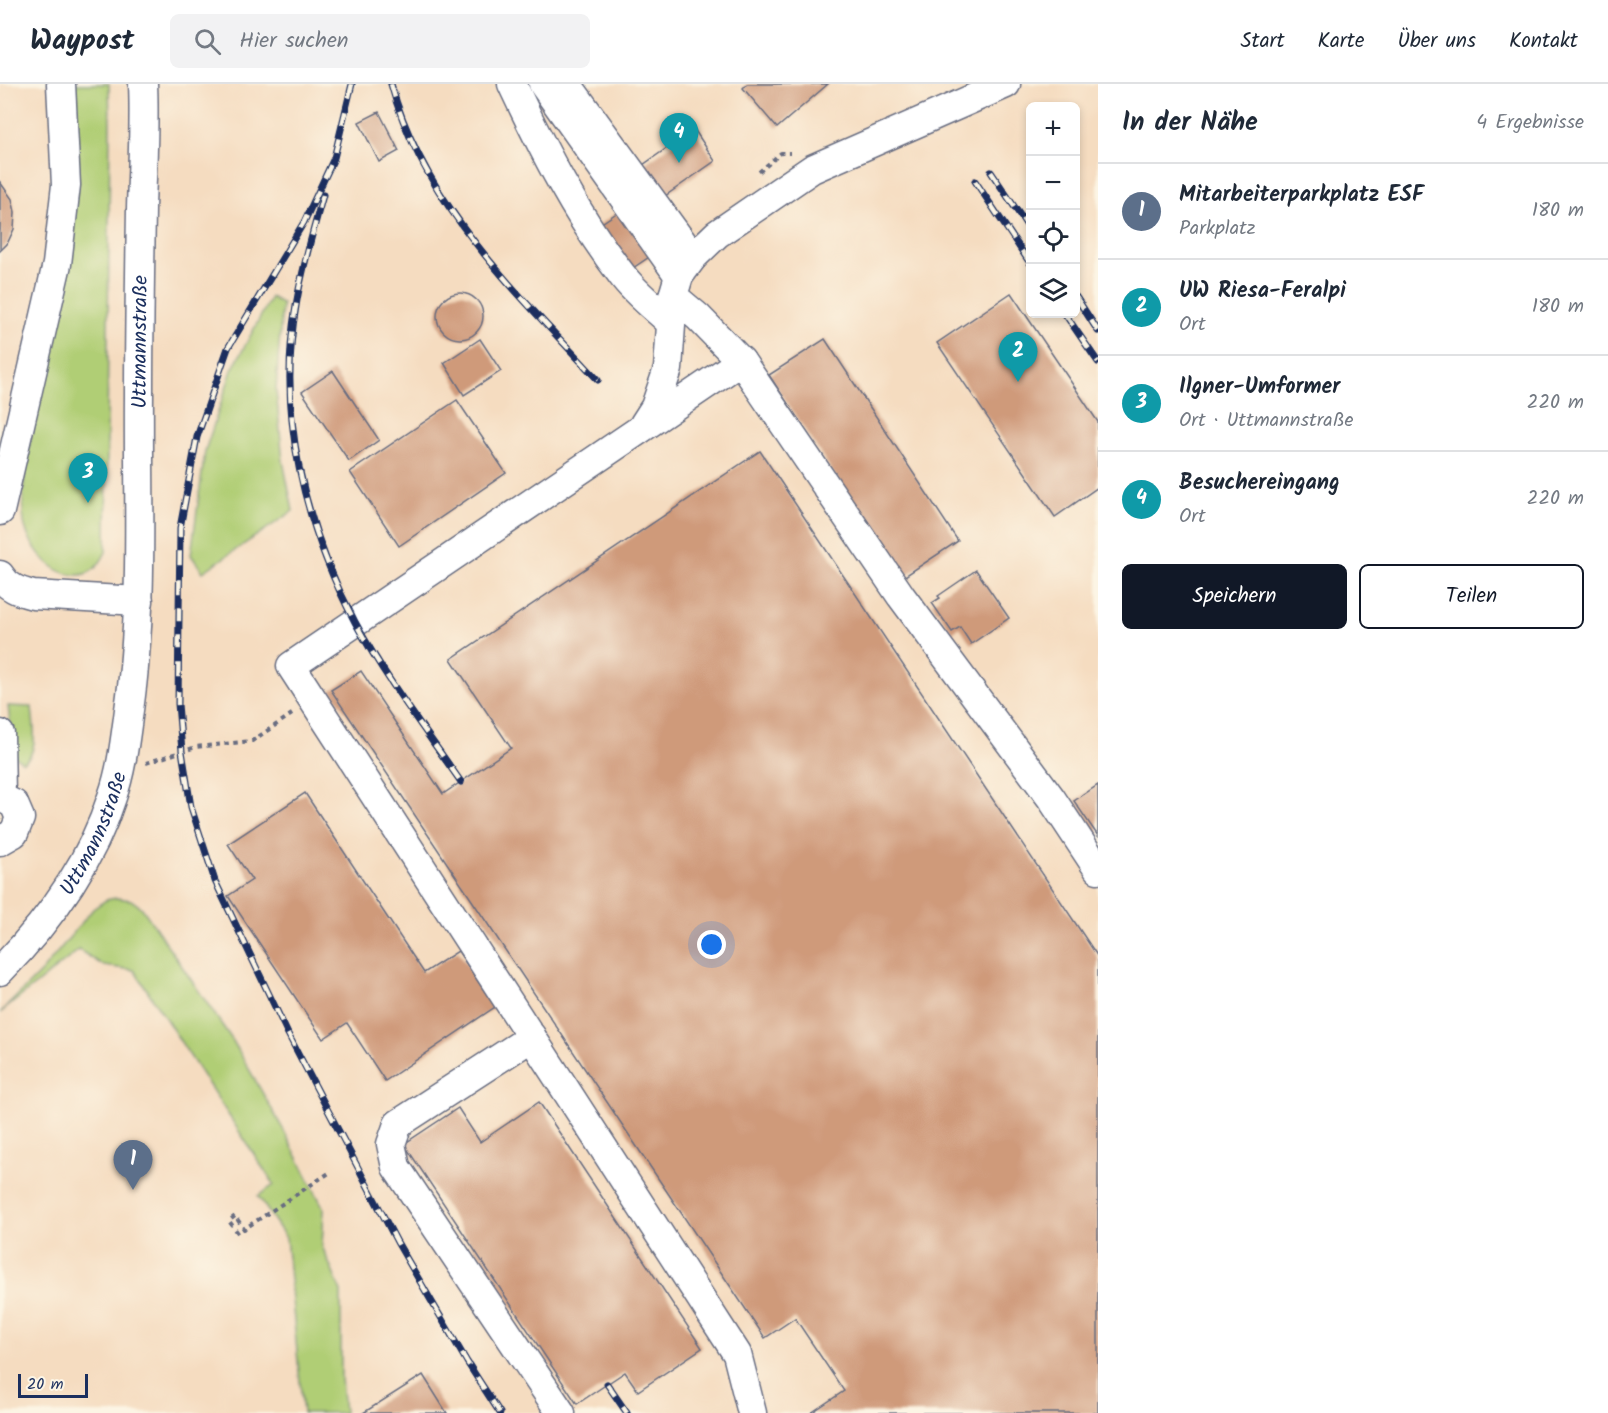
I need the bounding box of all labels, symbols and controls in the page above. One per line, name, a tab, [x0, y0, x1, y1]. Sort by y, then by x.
search box	[170, 14, 590, 68]
text: Waypost	[30, 19, 134, 64]
text: Hier suchen	[239, 24, 349, 59]
icon: search	[191, 25, 224, 58]
text: Start	[1240, 25, 1285, 58]
text: Karte	[1318, 25, 1364, 58]
text: Über uns	[1397, 25, 1476, 58]
text: Kontakt	[1509, 25, 1578, 58]
map controls	[1026, 102, 1080, 318]
button: +	[1026, 102, 1080, 156]
text: In der Nähe	[1122, 102, 1258, 144]
text: 4 Ergebnisse	[1476, 107, 1584, 139]
pin: 4	[660, 113, 698, 163]
button: −	[1026, 156, 1080, 210]
text: Mitarbeiterparkplatz ESF	[1179, 178, 1424, 213]
text: 1	[1138, 195, 1145, 227]
text: 180 m	[1532, 195, 1584, 227]
button: locate	[1026, 210, 1080, 264]
text: Parkplatz	[1179, 213, 1256, 245]
button: layers	[1026, 264, 1080, 318]
text: UW Riesa-Feralpi	[1179, 274, 1346, 309]
street label: Uttmannstraße	[124, 275, 158, 409]
text: 2	[1136, 291, 1147, 323]
text: 180 m	[1532, 291, 1584, 323]
text: Ort	[1179, 309, 1206, 341]
pin: 2	[998, 332, 1038, 382]
text: Ilgner-Umformer	[1179, 370, 1340, 405]
text: 3	[1136, 387, 1147, 419]
text: 220 m	[1527, 387, 1584, 419]
text: Ort · Uttmannstraße	[1179, 405, 1353, 437]
pin: 3	[68, 454, 107, 503]
text: Besuchereingang	[1179, 466, 1340, 501]
text: 4	[1136, 483, 1147, 515]
text: 220 m	[1527, 483, 1584, 515]
text: Ort	[1179, 501, 1206, 533]
button: Speichern	[1122, 564, 1347, 629]
button: Teilen	[1359, 564, 1584, 629]
street label: Uttmannstraße	[52, 768, 137, 903]
your location	[697, 930, 726, 959]
pin: 1	[114, 1140, 152, 1190]
scale bar	[18, 1371, 88, 1398]
text: 20 m	[27, 1372, 63, 1397]

